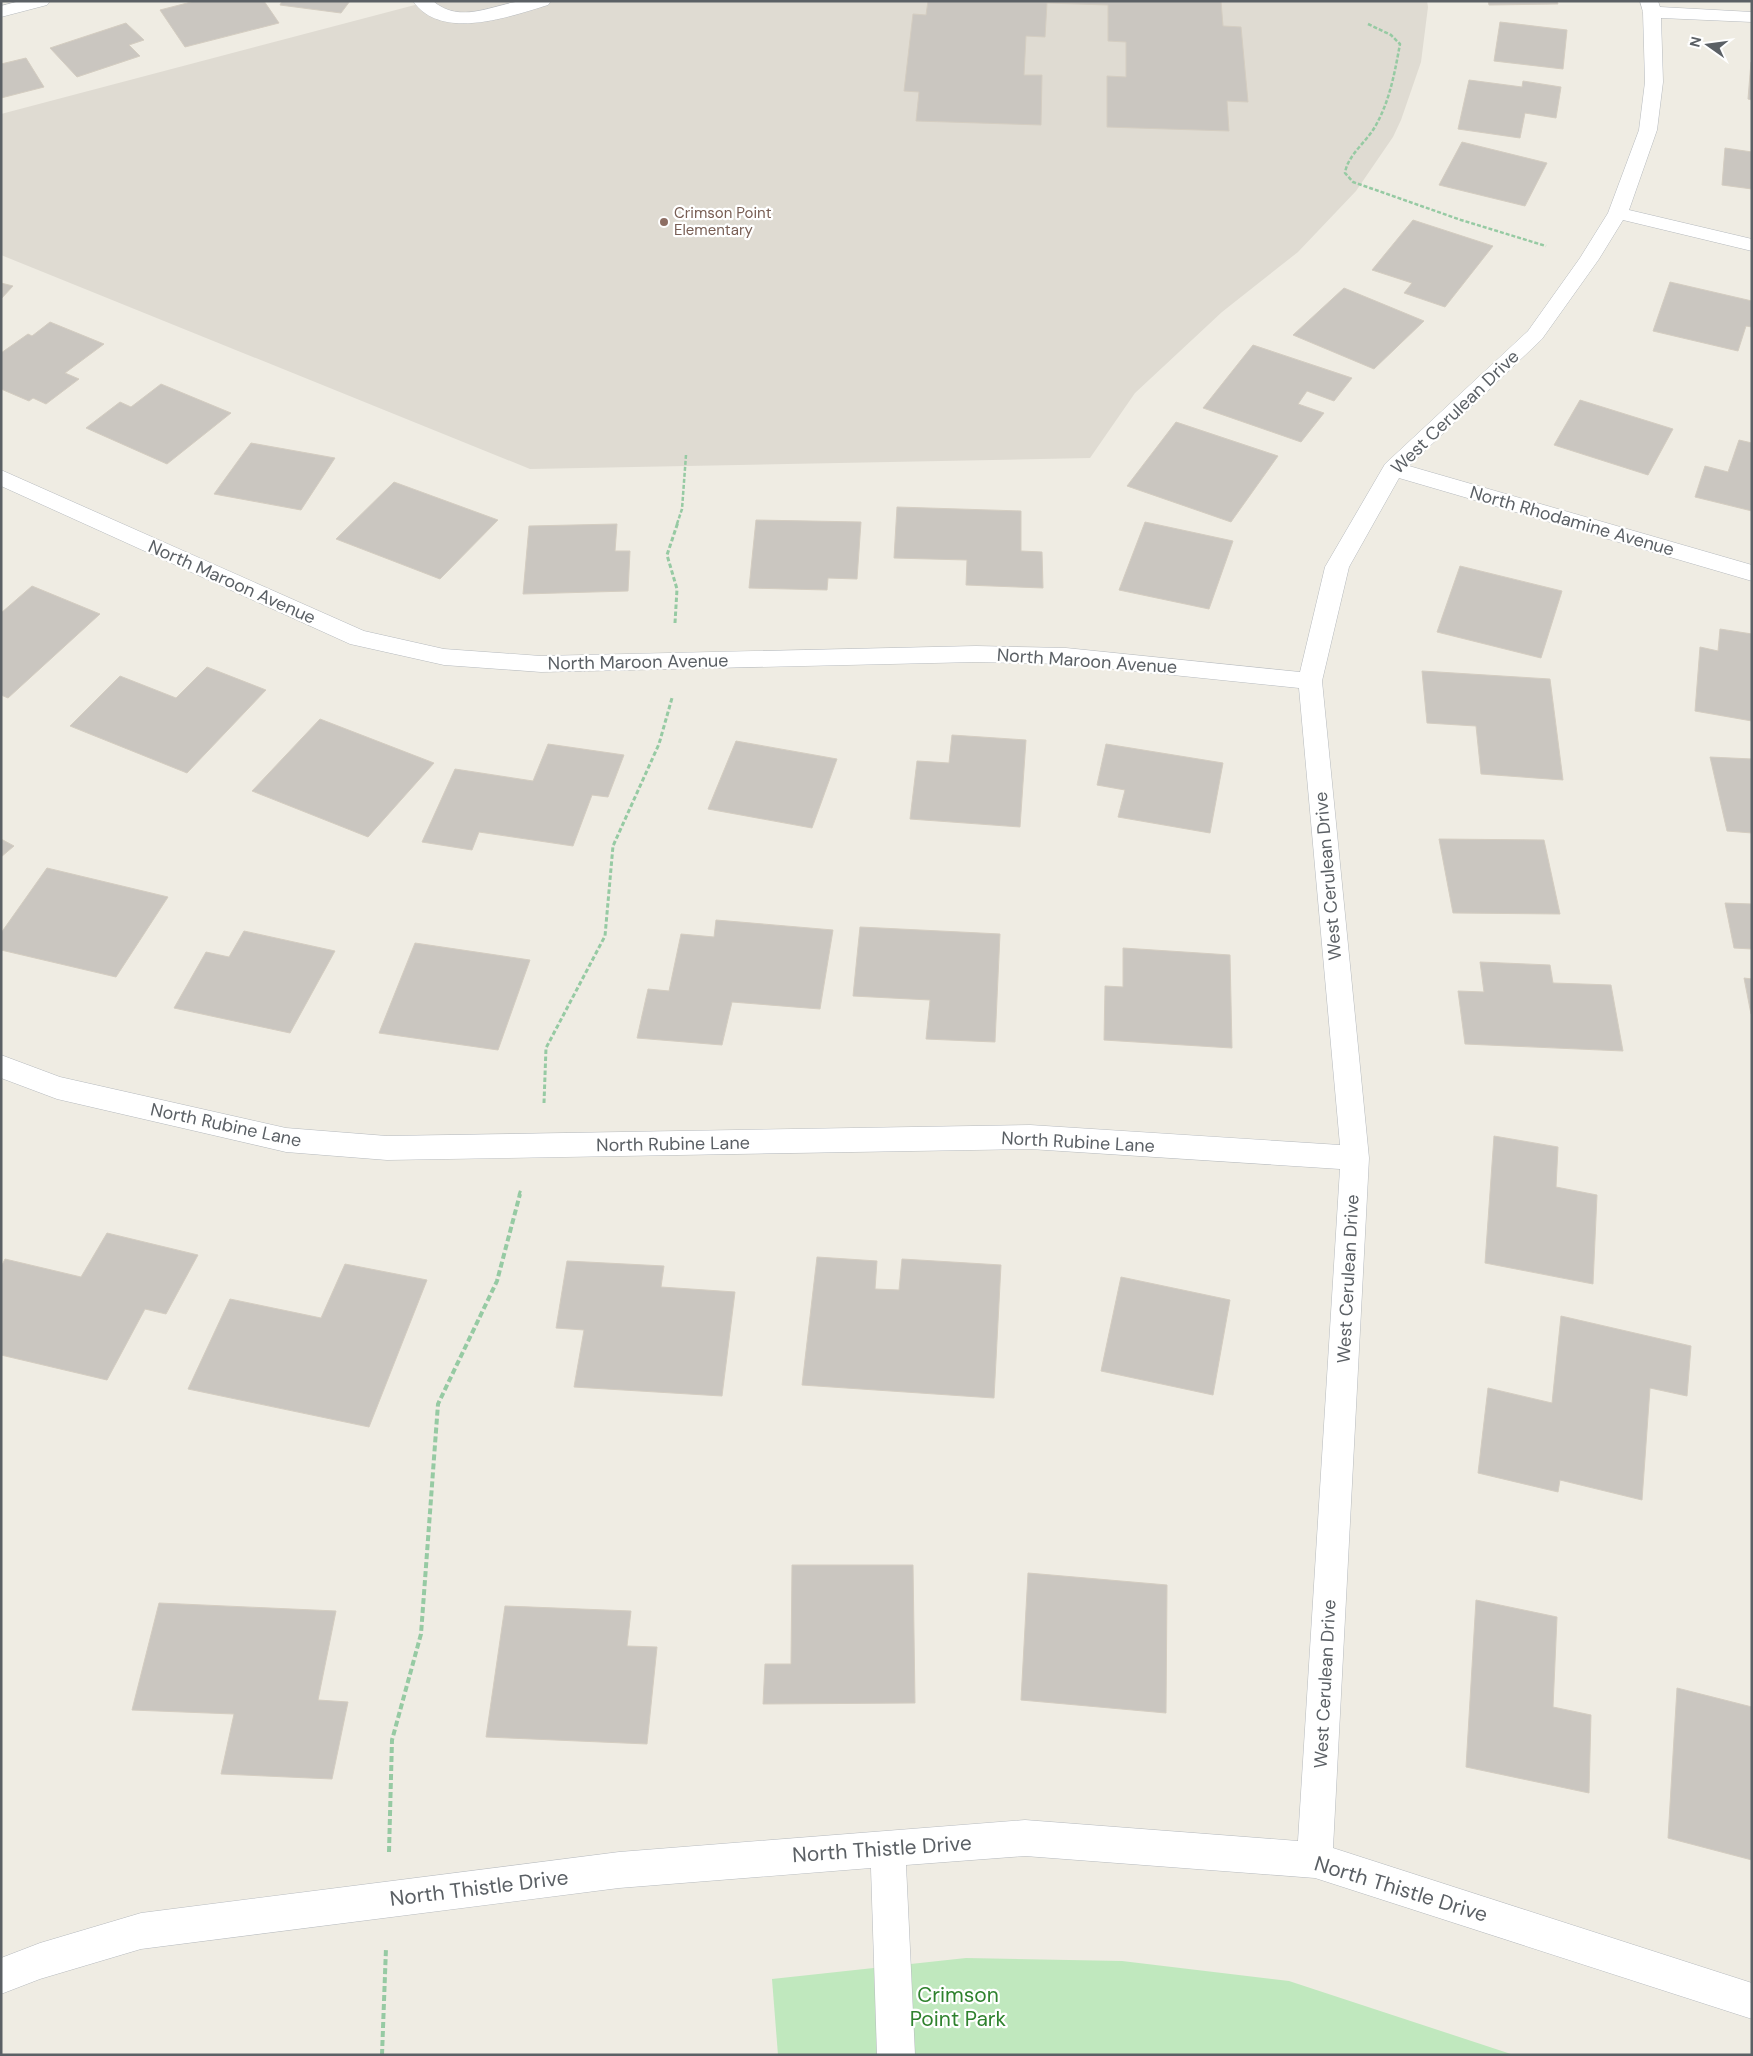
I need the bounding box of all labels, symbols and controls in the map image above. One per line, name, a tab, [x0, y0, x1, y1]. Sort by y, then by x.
north arrow	[1683, 20, 1733, 70]
text: N	[1685, 35, 1705, 49]
place label: Crimson Point Elementary	[674, 203, 772, 240]
marker: Crimson Point Elementary	[658, 216, 670, 228]
street label: West Cerulean Drive	[1386, 345, 1524, 479]
street label: North Rhodamine Avenue	[1467, 480, 1677, 562]
street label: North Maroon Avenue	[145, 534, 319, 630]
street label: North Maroon Avenue	[996, 643, 1178, 679]
street label: North Maroon Avenue	[547, 648, 729, 676]
street label: West Cerulean Drive	[1309, 791, 1347, 961]
street label: North Rubine Lane	[148, 1097, 304, 1153]
street label: North Rubine Lane	[1001, 1126, 1155, 1158]
street label: North Rubine Lane	[596, 1131, 750, 1157]
street label: West Cerulean Drive	[1332, 1194, 1364, 1364]
street label: West Cerulean Drive	[1309, 1599, 1341, 1769]
street label: North Thistle Drive	[791, 1829, 973, 1869]
street label: North Thistle Drive	[1311, 1849, 1491, 1929]
street label: North Thistle Drive	[388, 1863, 570, 1913]
park label: Crimson Point Park	[910, 1981, 1007, 2033]

